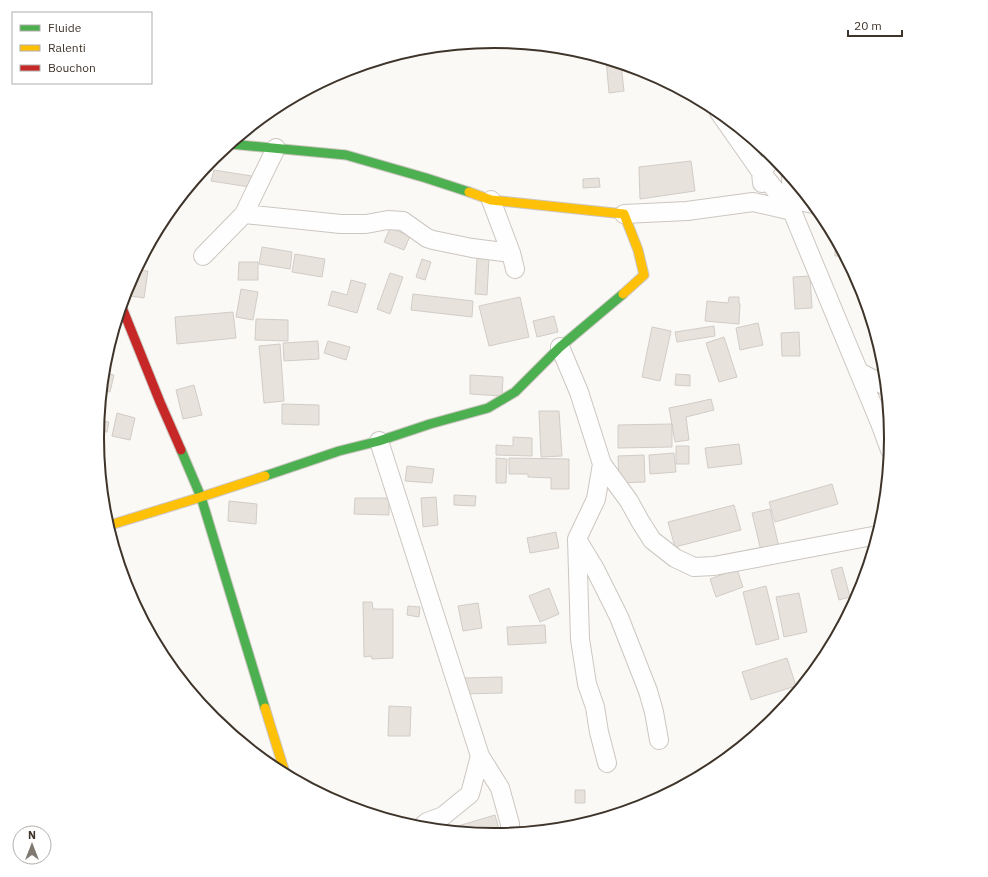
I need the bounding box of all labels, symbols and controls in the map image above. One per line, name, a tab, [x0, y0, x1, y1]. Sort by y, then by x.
legend	[12, 12, 152, 84]
scale bar	[848, 12, 902, 38]
text: 20 m	[854, 18, 882, 33]
text: Fluide	[48, 20, 82, 35]
text: Ralenti	[48, 40, 86, 55]
text: Bouchon	[48, 60, 96, 75]
north arrow	[12, 825, 52, 865]
text: N	[28, 828, 36, 842]

